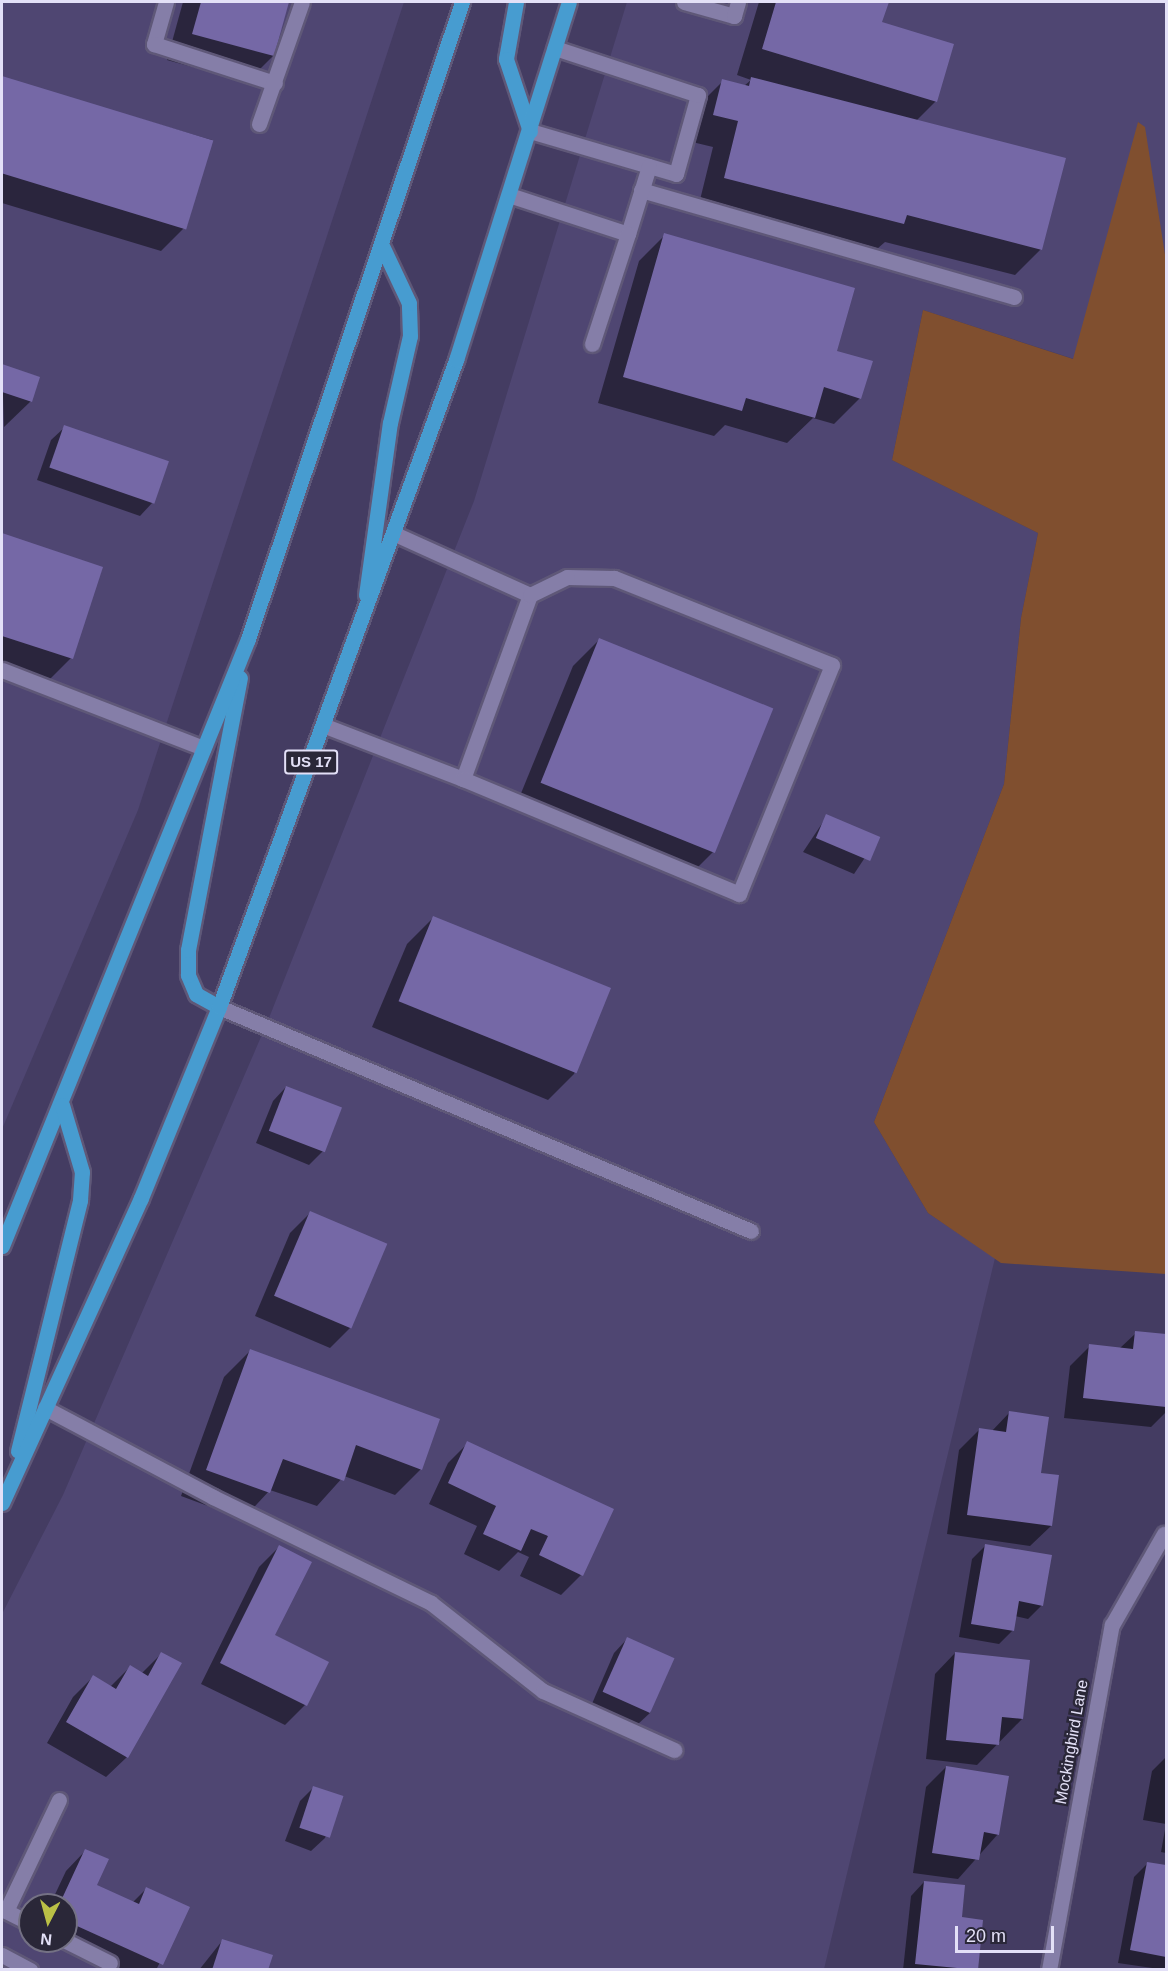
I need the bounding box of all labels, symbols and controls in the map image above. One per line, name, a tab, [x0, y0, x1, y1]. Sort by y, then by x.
road number: US 17	[284, 750, 338, 774]
street label: Mockingbird Lane	[1052, 1678, 1092, 1806]
north arrow	[18, 1893, 78, 1953]
scale bar	[958, 1914, 1057, 1952]
text: 20 m	[966, 1926, 1006, 1946]
text: N	[40, 1930, 53, 1948]

